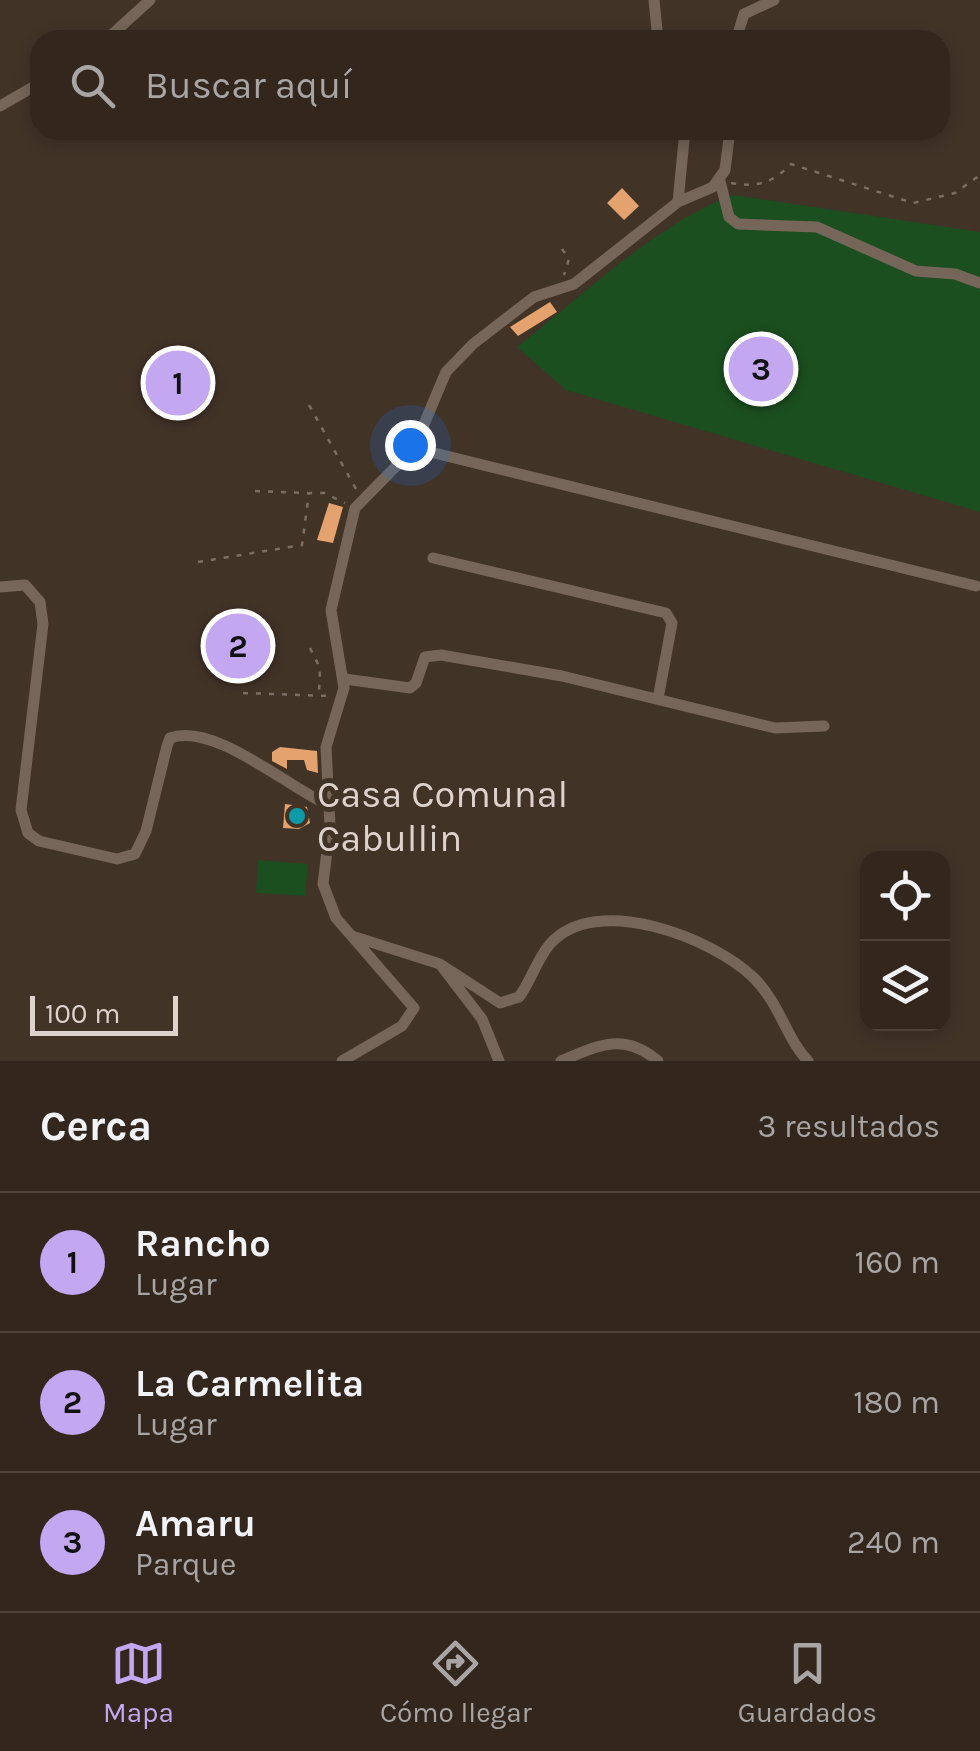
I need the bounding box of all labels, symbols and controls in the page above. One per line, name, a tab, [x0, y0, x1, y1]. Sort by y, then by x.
search box	[30, 30, 950, 140]
icon: search	[65, 58, 120, 113]
text: Buscar aquí	[145, 63, 352, 108]
pin: 3	[728, 332, 794, 406]
pin: 1	[146, 346, 210, 420]
your location	[385, 420, 436, 471]
pin: 2	[206, 608, 270, 684]
place label: Casa Comunal Cabullin	[317, 772, 568, 861]
marker: Casa Comunal Cabullin	[286, 805, 308, 827]
map controls	[860, 851, 950, 1031]
button: locate	[860, 851, 950, 941]
button: layers	[860, 941, 950, 1031]
scale bar	[30, 991, 178, 1036]
text: 100 m	[45, 997, 120, 1030]
text: Cerca	[40, 1101, 152, 1151]
text: 3 resultados	[757, 1108, 940, 1145]
text: Rancho	[135, 1221, 271, 1266]
text: 1	[67, 1244, 78, 1281]
text: 160 m	[855, 1244, 940, 1281]
text: Lugar	[135, 1266, 217, 1303]
text: La Carmelita	[135, 1361, 364, 1406]
text: 2	[63, 1384, 82, 1421]
text: 180 m	[853, 1384, 940, 1421]
text: Lugar	[135, 1406, 217, 1443]
text: Amaru	[135, 1501, 256, 1546]
text: 3	[63, 1524, 82, 1561]
text: 240 m	[847, 1524, 940, 1561]
text: Parque	[135, 1546, 236, 1583]
tab: Mapa	[103, 1636, 174, 1729]
tab: Cómo llegar	[380, 1636, 532, 1729]
tab: Guardados	[738, 1636, 877, 1729]

